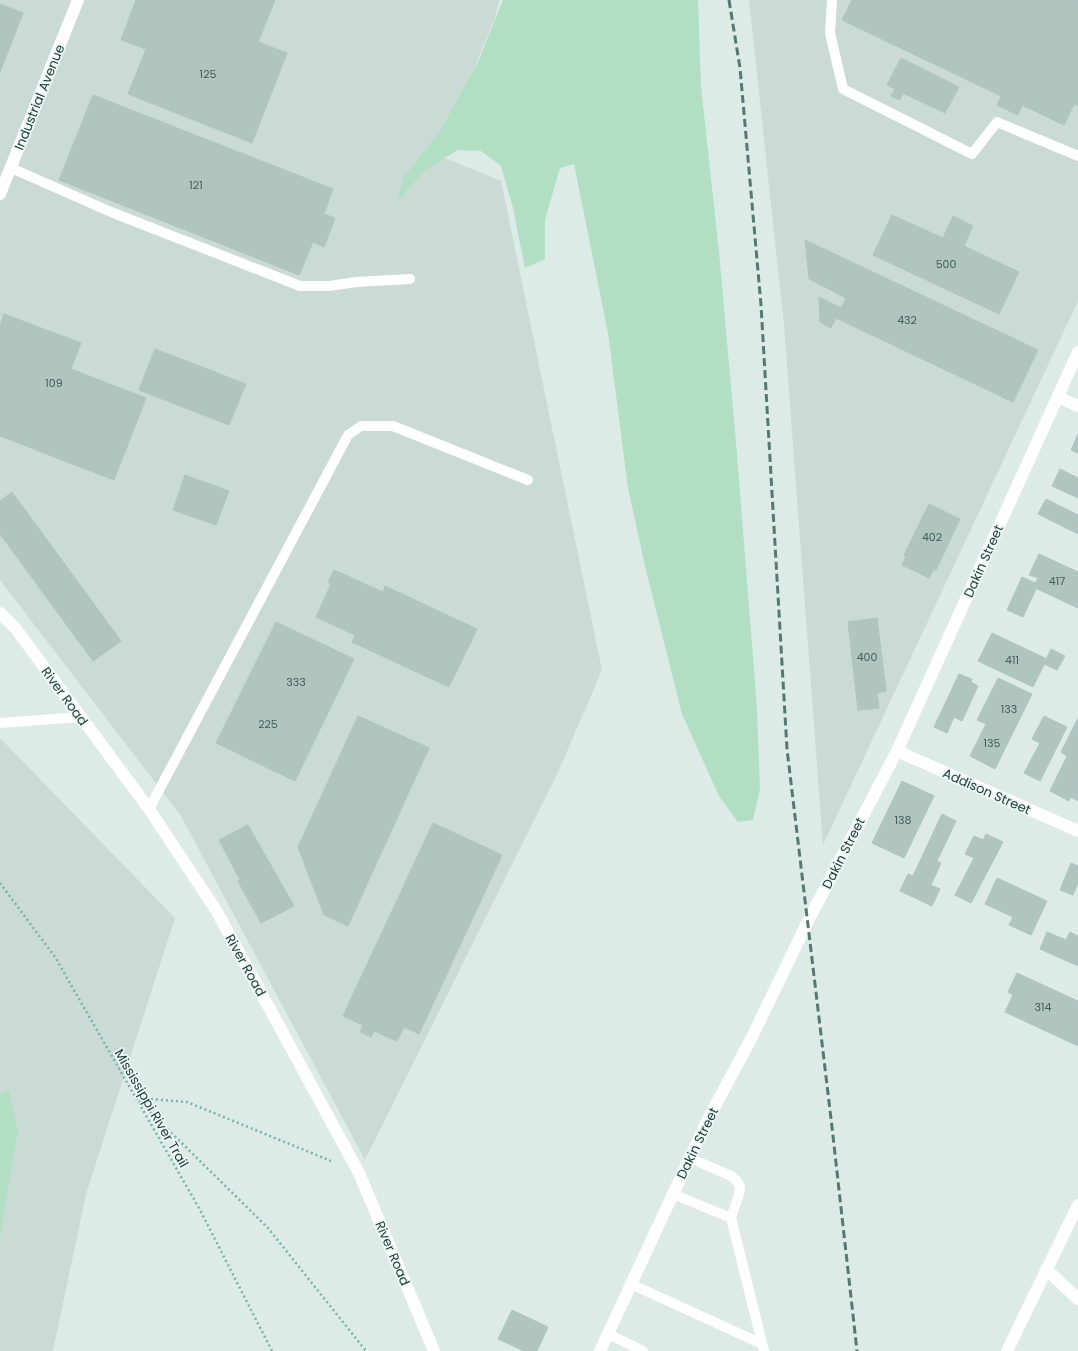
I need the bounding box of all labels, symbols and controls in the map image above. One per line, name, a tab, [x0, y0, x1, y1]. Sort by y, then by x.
street label: Industrial Avenue	[10, 41, 69, 153]
house number: 125	[200, 66, 216, 82]
house number: 121	[189, 177, 203, 193]
house number: 500	[936, 256, 956, 272]
house number: 432	[897, 312, 917, 328]
house number: 109	[45, 375, 63, 391]
street label: Dakin Street	[959, 522, 1008, 601]
house number: 402	[922, 529, 942, 545]
house number: 417	[1049, 573, 1065, 589]
house number: 400	[857, 649, 877, 665]
house number: 411	[1005, 652, 1019, 668]
street label: River Road	[37, 663, 92, 730]
house number: 333	[286, 674, 306, 690]
house number: 133	[1001, 701, 1017, 717]
house number: 225	[258, 716, 278, 732]
house number: 135	[984, 735, 1001, 751]
street label: Addison Street	[940, 764, 1034, 819]
house number: 138	[895, 812, 912, 828]
street label: Dakin Street	[817, 814, 870, 892]
street label: River Road	[221, 931, 270, 1000]
house number: 314	[1035, 999, 1052, 1015]
street label: Mississippi River Trail	[110, 1045, 193, 1171]
street label: Dakin Street	[672, 1104, 723, 1182]
street label: River Road	[370, 1218, 415, 1288]

